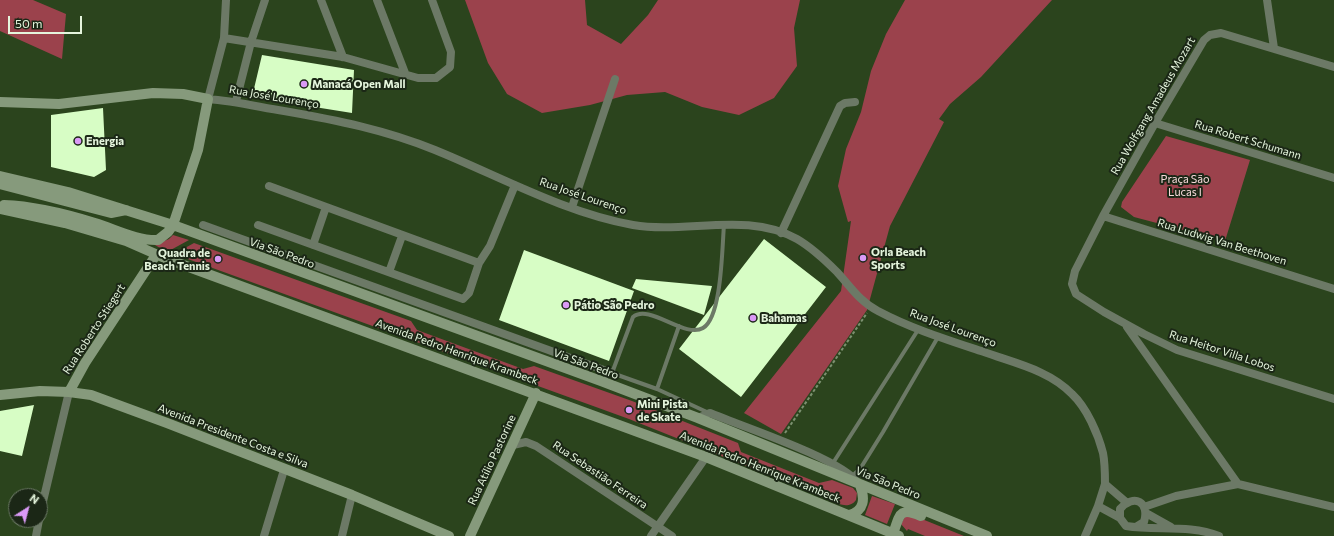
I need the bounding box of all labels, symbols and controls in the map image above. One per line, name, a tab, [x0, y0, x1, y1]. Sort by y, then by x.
scale bar	[10, 8, 84, 34]
text: 50 m	[15, 16, 43, 30]
street label: Rua Wolfgang Amadeus Mozart	[1108, 35, 1198, 177]
place label: Manacá Open Mall	[312, 77, 406, 91]
marker: Manacá Open Mall	[299, 79, 309, 89]
street label: Rua José Lourenço	[228, 83, 320, 111]
street label: Rua Robert Schumann	[1193, 118, 1303, 162]
place label: Energia	[86, 134, 124, 148]
marker: Energia	[73, 136, 83, 146]
park label: Praça São Lucas I	[1161, 172, 1209, 198]
street label: Rua José Lourenço	[538, 175, 628, 217]
street label: Rua Ludwig Van Beethoven	[1156, 216, 1288, 268]
street label: Via São Pedro	[247, 235, 317, 271]
place label: Orla Beach Sports	[871, 245, 926, 271]
place label: Quadra de Beach Tennis	[144, 246, 210, 272]
marker: Orla Beach Sports	[858, 253, 868, 263]
marker: Quadra de Beach Tennis	[213, 254, 223, 264]
street label: Rua Roberto Stiegert	[60, 281, 128, 377]
place label: Pátio São Pedro	[574, 298, 654, 312]
marker: Pátio São Pedro	[561, 300, 571, 310]
street label: Rua José Lourenço	[908, 306, 998, 350]
place label: Bahamas	[761, 311, 807, 325]
marker: Bahamas	[748, 313, 758, 323]
street label: Avenida Pedro Henrique Krambeck	[374, 316, 540, 388]
street label: Rua Heitor Villa Lobos	[1167, 328, 1277, 374]
street label: Via São Pedro	[551, 346, 621, 382]
place label: Mini Pista de Skate	[637, 397, 688, 423]
street label: Avenida Presidente Costa e Silva	[156, 401, 310, 471]
marker: Mini Pista de Skate	[624, 405, 634, 415]
street label: Rua Atílio Pastorine	[465, 413, 519, 507]
street label: Avenida Pedro Henrique Krambeck	[678, 429, 842, 505]
street label: Rua Sebastião Ferreira	[550, 438, 650, 512]
street label: Via São Pedro	[854, 464, 922, 502]
north arrow	[8, 488, 48, 528]
text: N	[28, 491, 42, 506]

